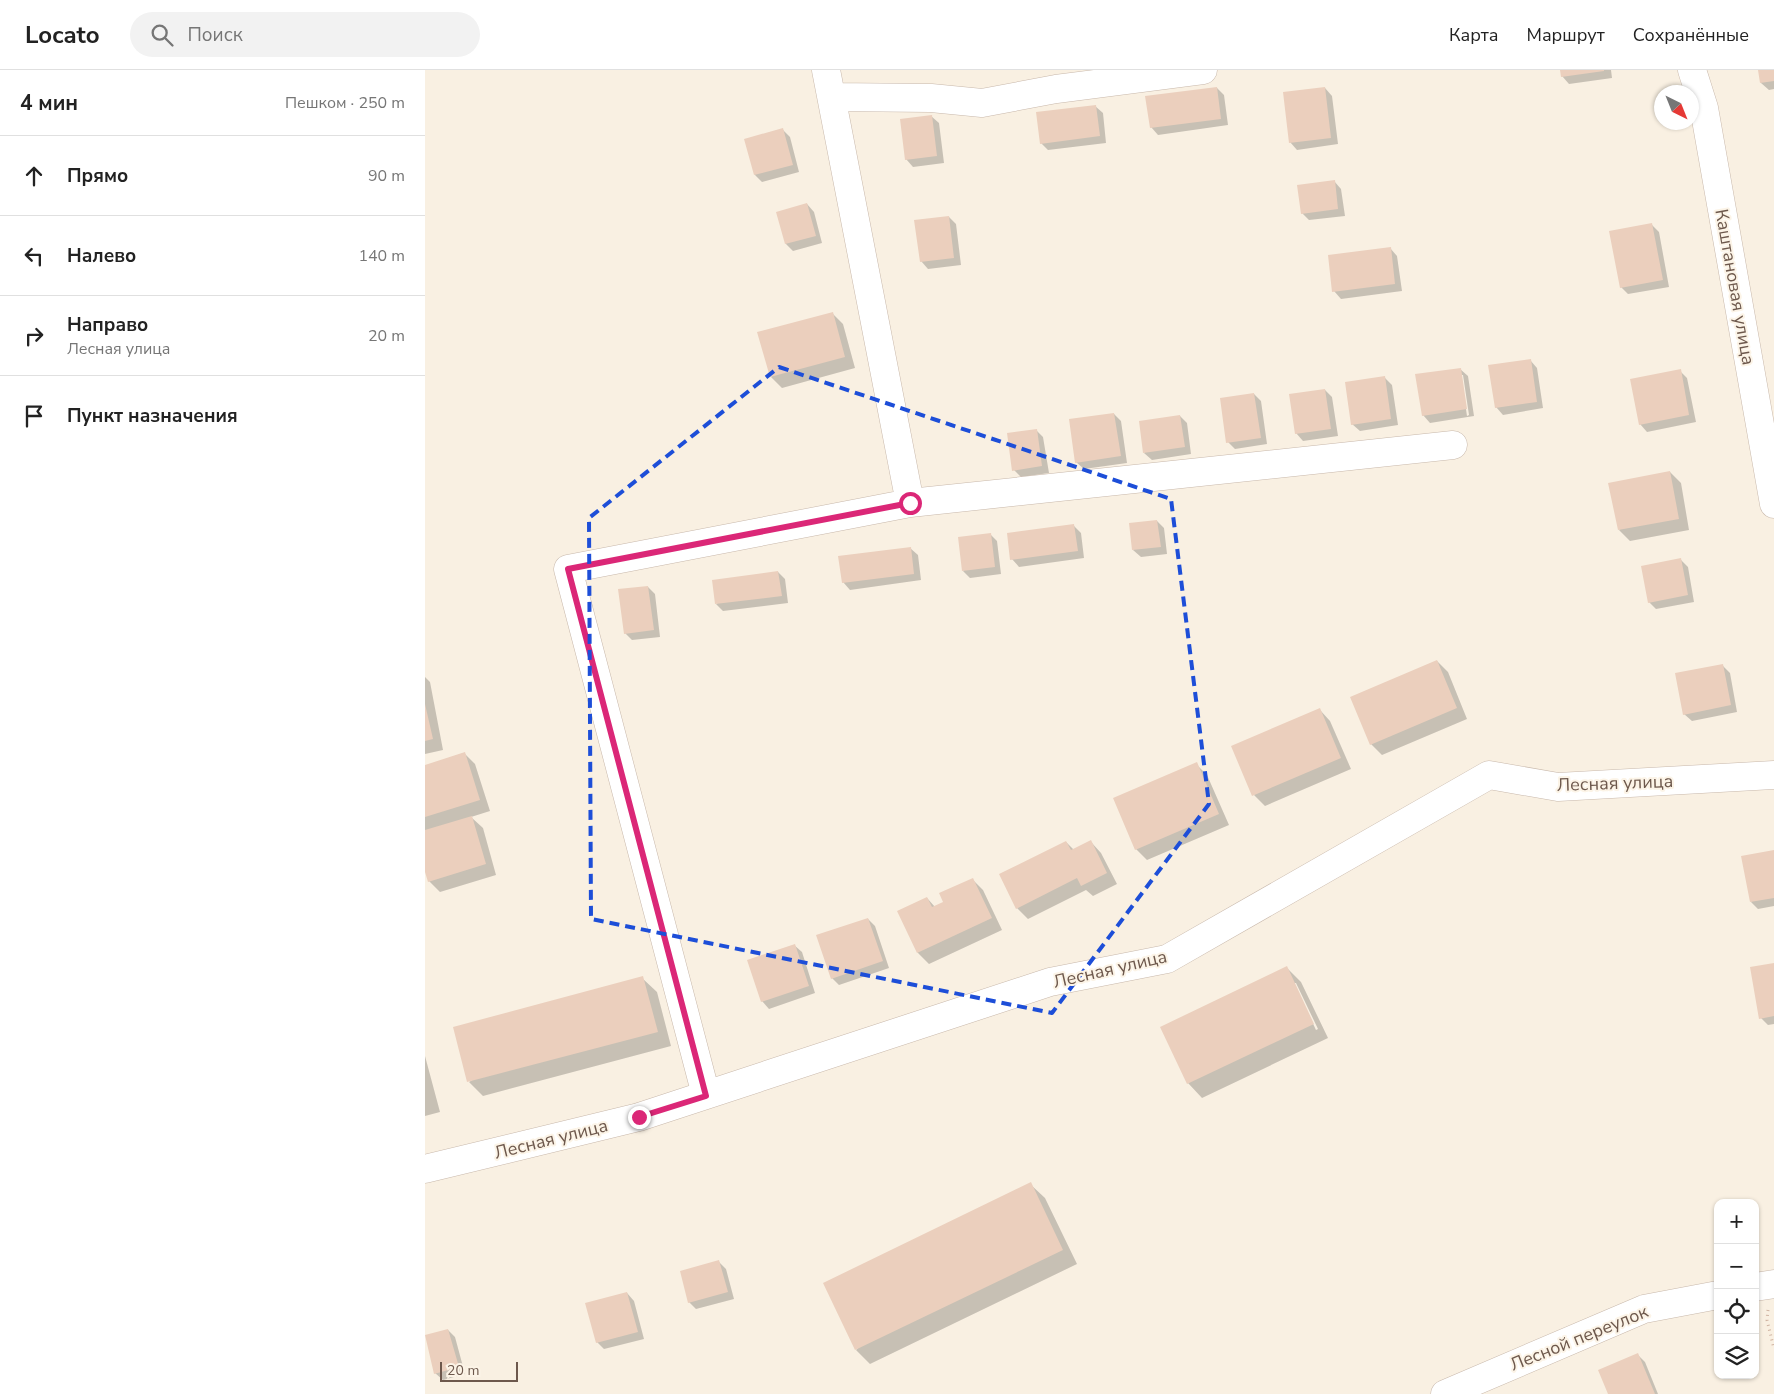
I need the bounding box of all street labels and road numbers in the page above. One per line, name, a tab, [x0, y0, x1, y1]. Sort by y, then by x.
street label: Каштановая улица	[1709, 207, 1761, 367]
street label: Лесная улица	[1556, 769, 1674, 797]
street label: Лесная улица	[1051, 944, 1169, 994]
street label: Лесная улица	[492, 1113, 610, 1165]
street label: Лесной переулок	[1506, 1299, 1652, 1377]

